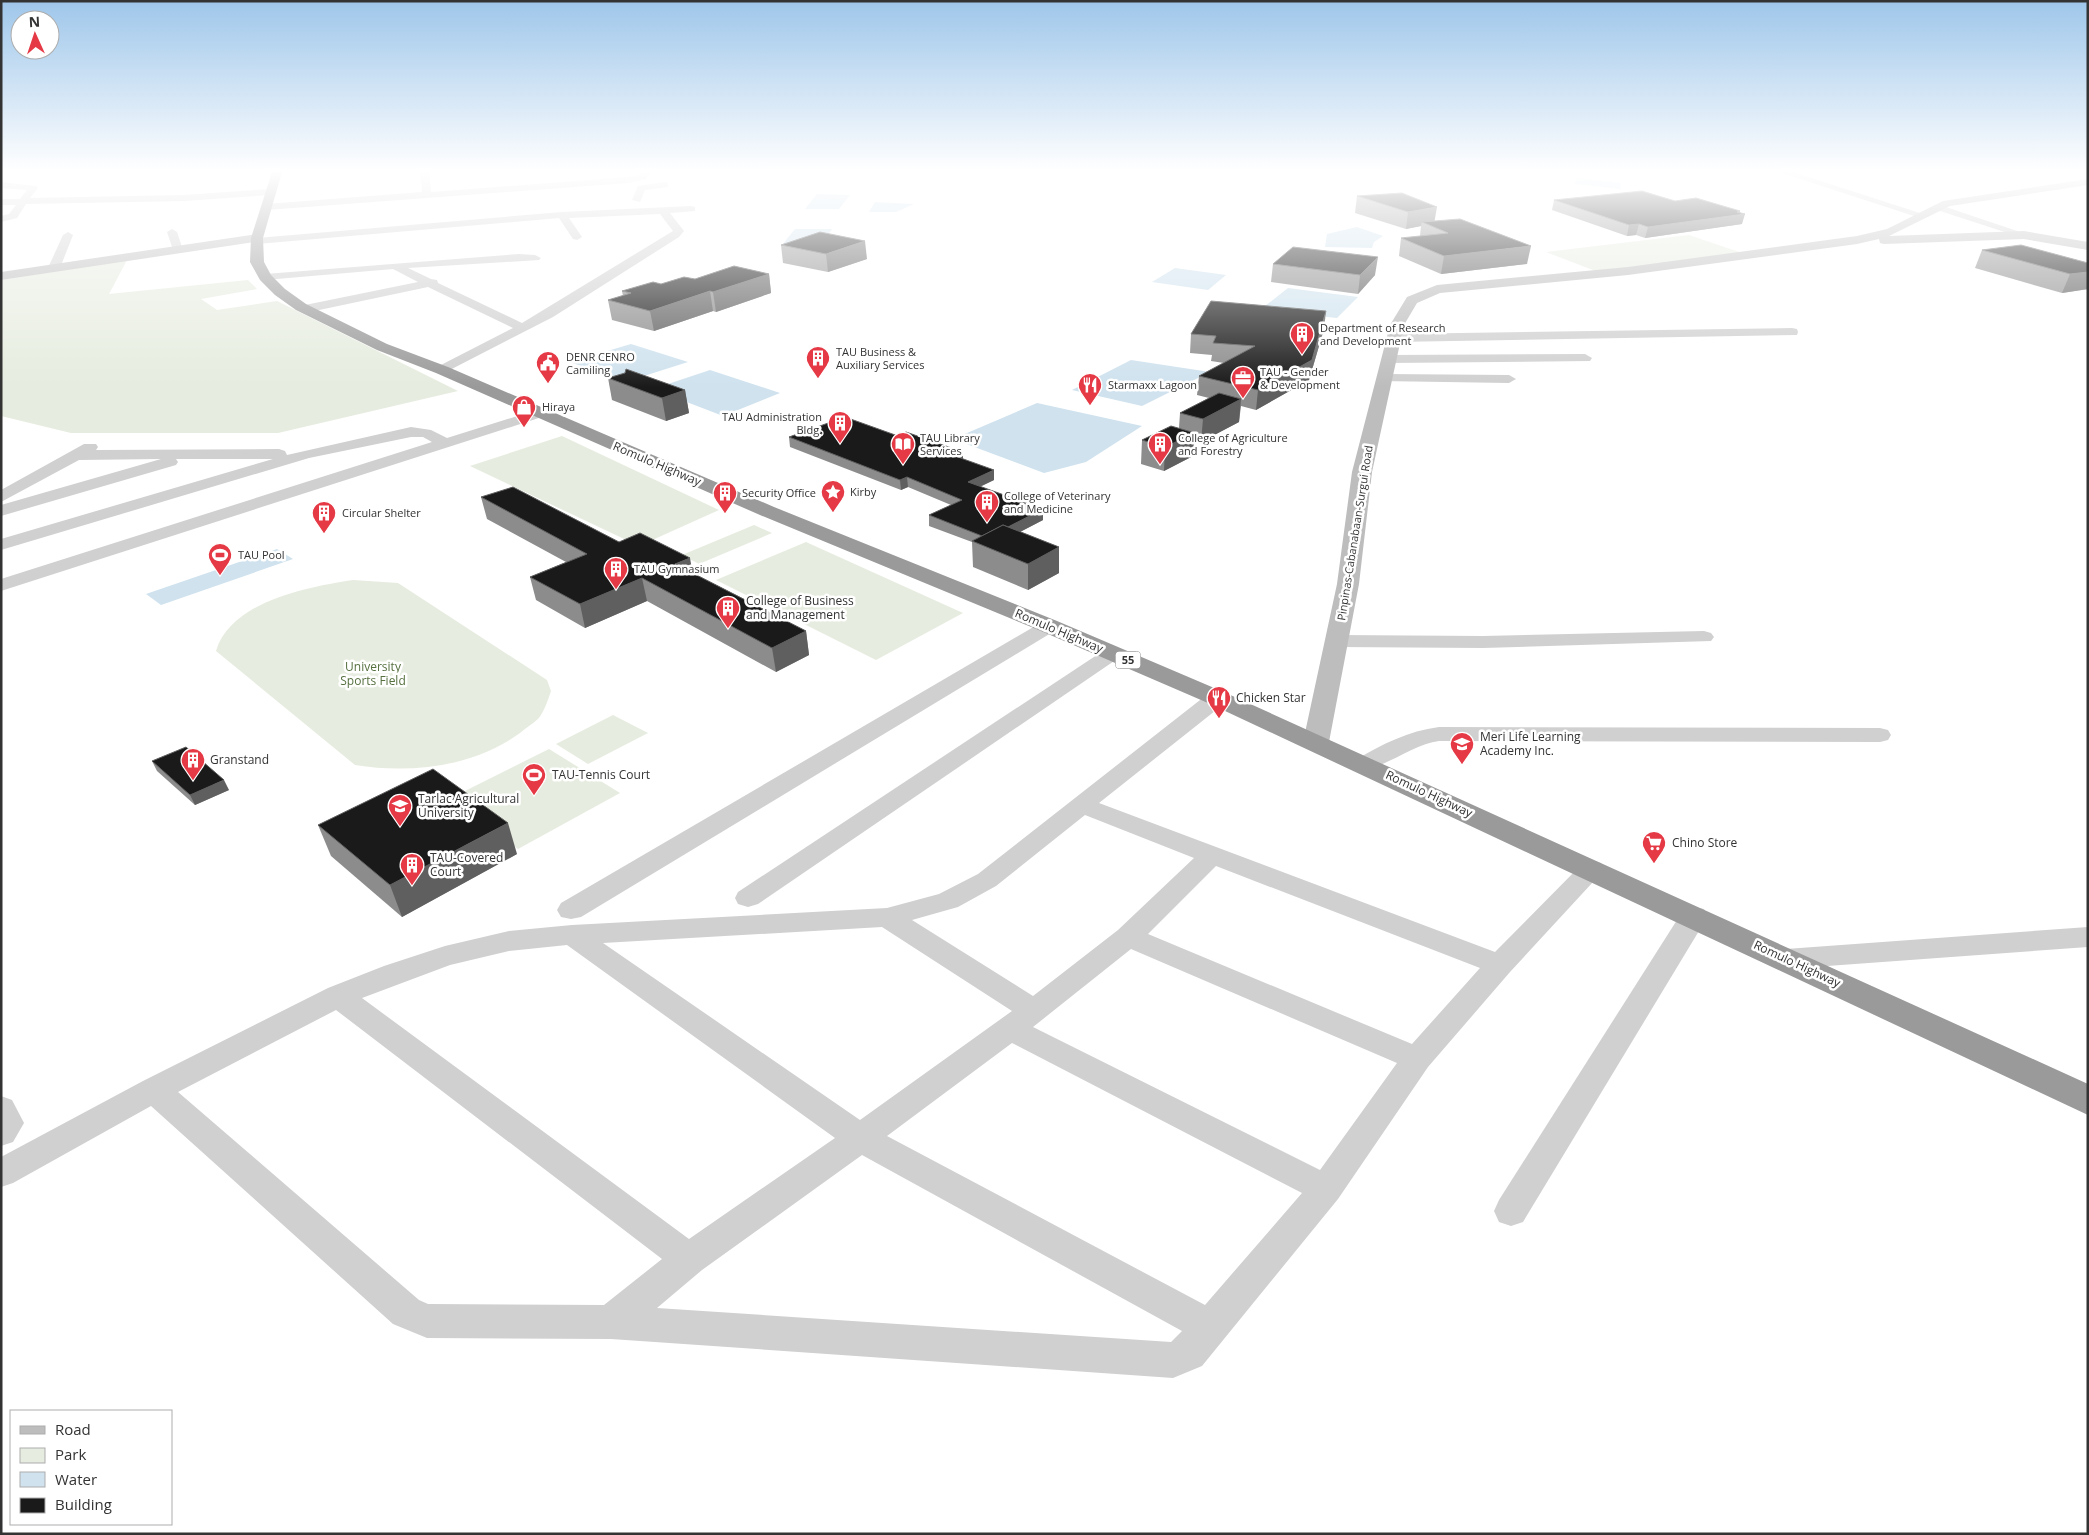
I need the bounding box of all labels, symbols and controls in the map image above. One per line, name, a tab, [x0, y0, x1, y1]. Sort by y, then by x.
north arrow	[10, 10, 60, 60]
text: N	[28, 12, 40, 31]
place label: Department of Research and Development	[1320, 320, 1446, 348]
building icon: Department of Research and Development	[1289, 321, 1315, 355]
place label: TAU Business & Auxiliary Services	[836, 344, 924, 372]
building icon: TAU Business & Auxiliary Services	[805, 345, 831, 379]
place label: DENR CENRO Camiling	[566, 349, 635, 377]
public building icon: DENR CENRO Camiling	[535, 350, 561, 384]
place label: TAU - Gender & Development	[1260, 364, 1340, 392]
office icon: TAU - Gender & Development	[1230, 365, 1256, 399]
restaurant icon: Starmaxx Lagoon	[1077, 372, 1103, 406]
place label: Starmaxx Lagoon	[1108, 377, 1197, 392]
shop icon: Hiraya	[511, 394, 537, 428]
place label: Hiraya	[542, 399, 575, 414]
place label: TAU Administration Bldg.	[722, 409, 822, 437]
building icon: TAU Administration Bldg.	[827, 410, 853, 444]
place label: TAU Library Services	[920, 430, 980, 458]
place label: College of Agriculture and Forestry	[1178, 430, 1288, 458]
library icon: TAU Library Services	[890, 431, 916, 465]
building icon: College of Agriculture and Forestry	[1147, 431, 1173, 465]
street label: Romulo Highway	[611, 437, 705, 490]
street label: Pinpinas-Cabanabaan-Surgui Road	[1333, 444, 1376, 622]
place icon: Kirby	[820, 479, 846, 513]
building icon: Security Office	[712, 480, 738, 514]
place label: Kirby	[850, 484, 877, 499]
place label: Security Office	[742, 485, 816, 500]
place label: College of Veterinary and Medicine	[1004, 488, 1111, 516]
building icon: College of Veterinary and Medicine	[974, 489, 1000, 523]
building icon: Circular Shelter	[311, 500, 337, 534]
place label: Circular Shelter	[342, 505, 421, 520]
sports icon: TAU Pool	[207, 542, 233, 576]
place label: TAU Pool	[238, 547, 285, 562]
building icon: TAU Gymnasium	[603, 556, 629, 590]
place label: TAU Gymnasium	[634, 561, 719, 576]
place label: College of Business and Management	[746, 592, 854, 623]
building icon: College of Business and Management	[715, 595, 741, 629]
street label: Romulo Highway	[1013, 604, 1107, 657]
road number: 55	[1116, 652, 1140, 668]
park label: University Sports Field	[340, 658, 406, 689]
restaurant icon: Chicken Star	[1206, 685, 1232, 719]
place label: Chicken Star	[1236, 689, 1306, 706]
place label: Meri Life Learning Academy Inc.	[1480, 728, 1581, 759]
school or university icon: Meri Life Learning Academy Inc.	[1449, 731, 1475, 765]
building icon: Granstand	[180, 747, 206, 781]
place label: Granstand	[210, 751, 269, 768]
sports icon: TAU-Tennis Court	[521, 762, 547, 796]
place label: TAU-Tennis Court	[552, 766, 650, 783]
street label: Romulo Highway	[1383, 766, 1476, 822]
place label: Tarlac Agricultural University	[418, 790, 519, 821]
school or university icon: Tarlac Agricultural University	[387, 793, 413, 827]
supermarket icon: Chino Store	[1641, 830, 1667, 864]
place label: Chino Store	[1672, 834, 1738, 851]
place label: TAU-Covered Court	[430, 849, 503, 880]
building icon: TAU-Covered Court	[399, 852, 425, 886]
street label: Romulo Highway	[1751, 936, 1844, 992]
legend	[10, 1410, 172, 1525]
text: Road	[55, 1419, 91, 1439]
text: Park	[55, 1444, 86, 1464]
text: Water	[55, 1469, 97, 1489]
text: Building	[55, 1494, 112, 1514]

